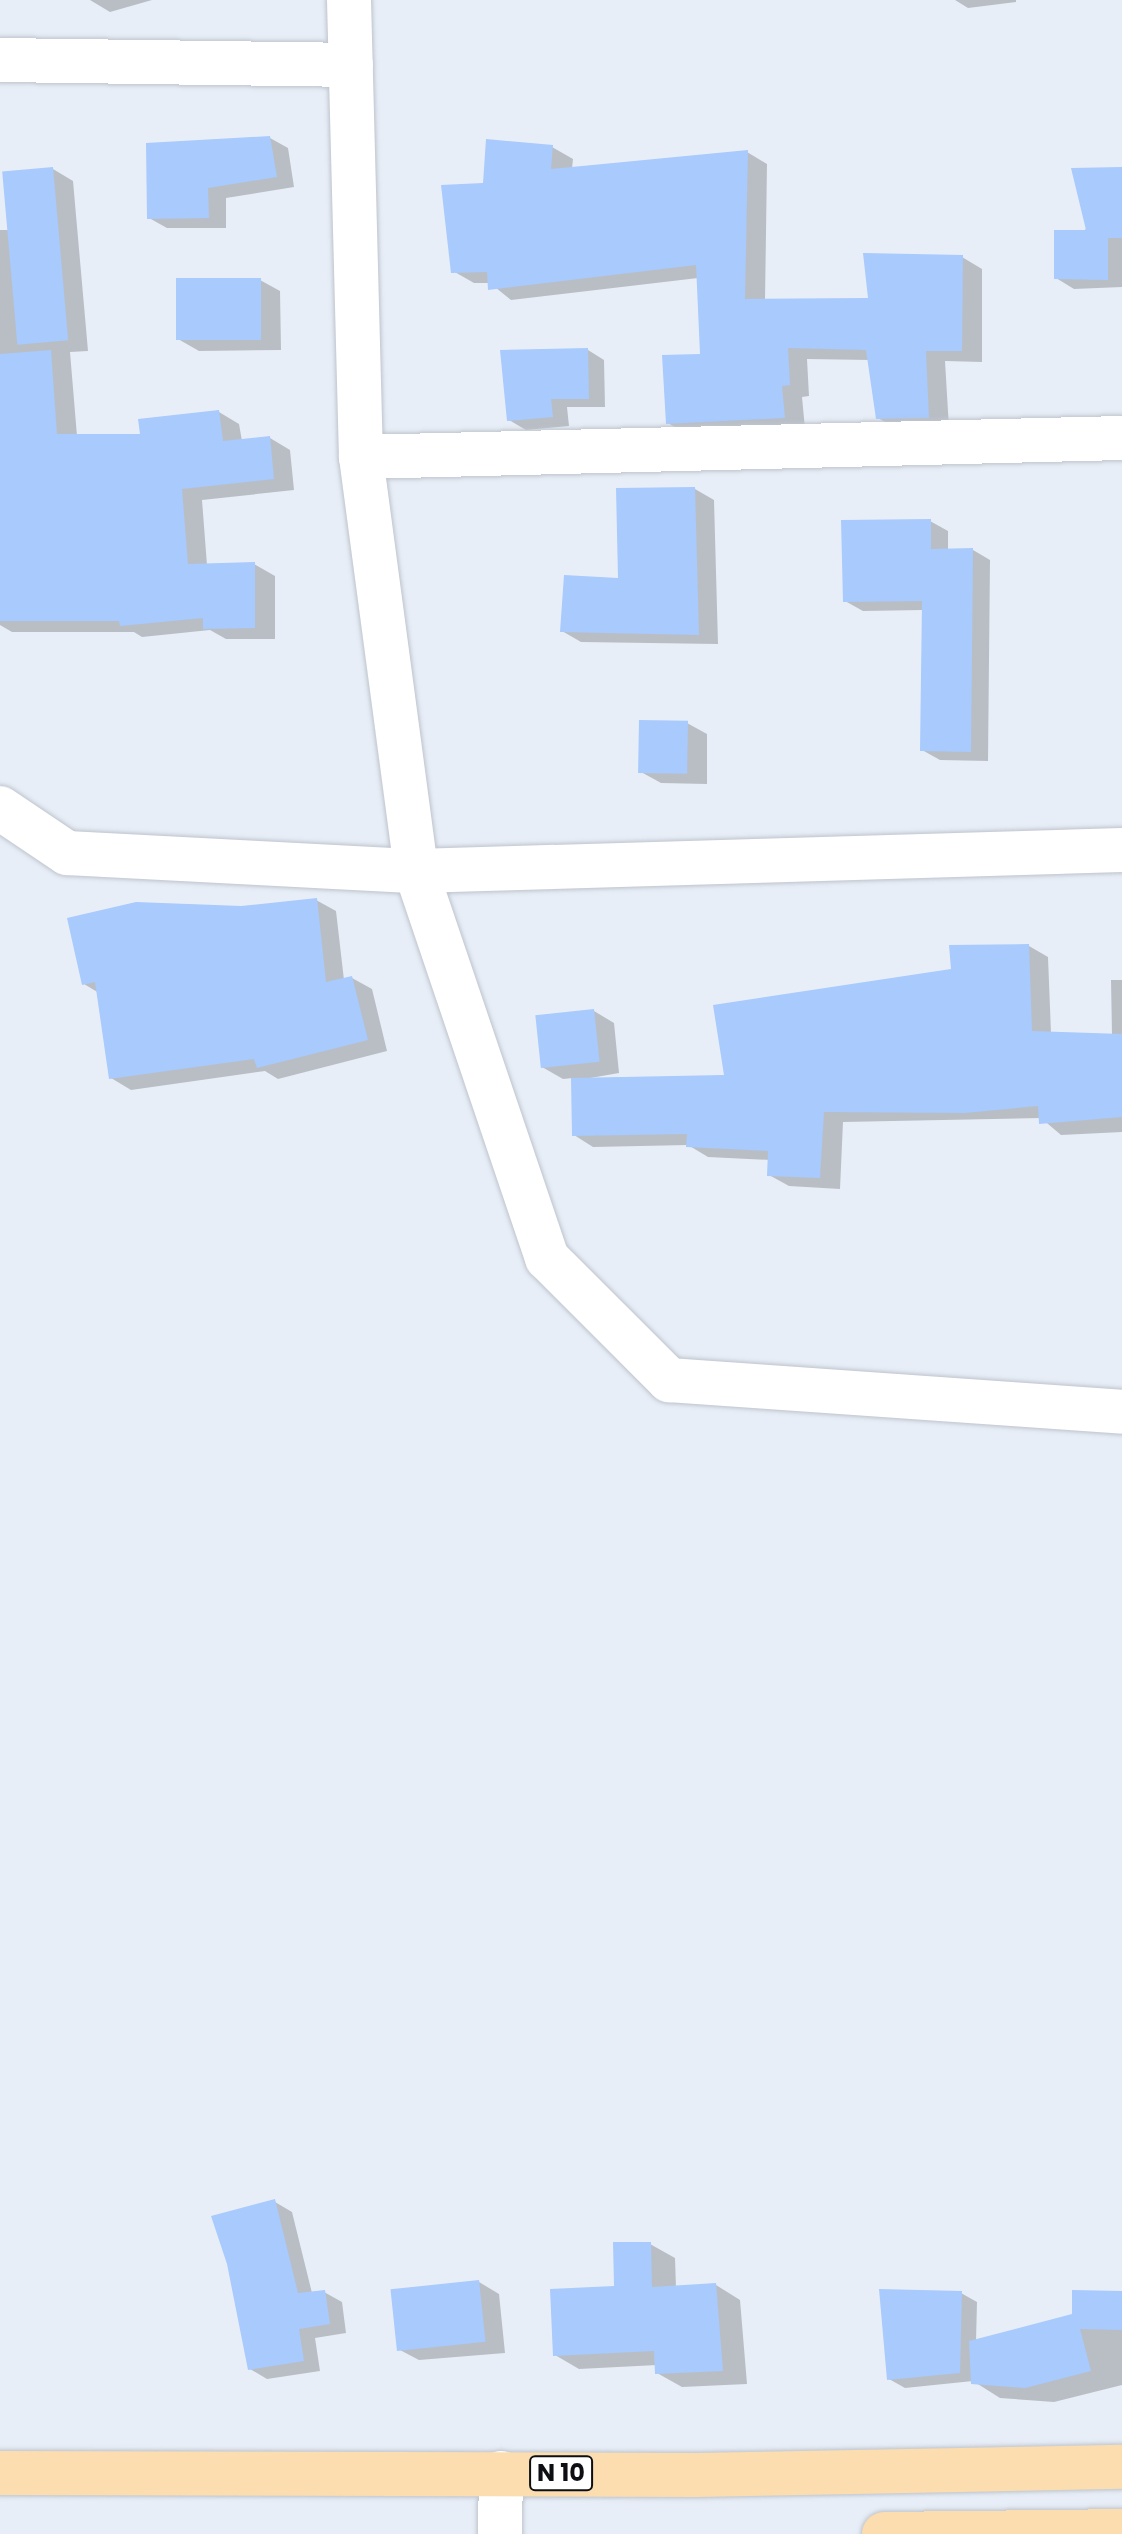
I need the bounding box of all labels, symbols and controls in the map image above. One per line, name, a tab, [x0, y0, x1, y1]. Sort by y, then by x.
road number: N 10	[529, 2453, 593, 2493]

